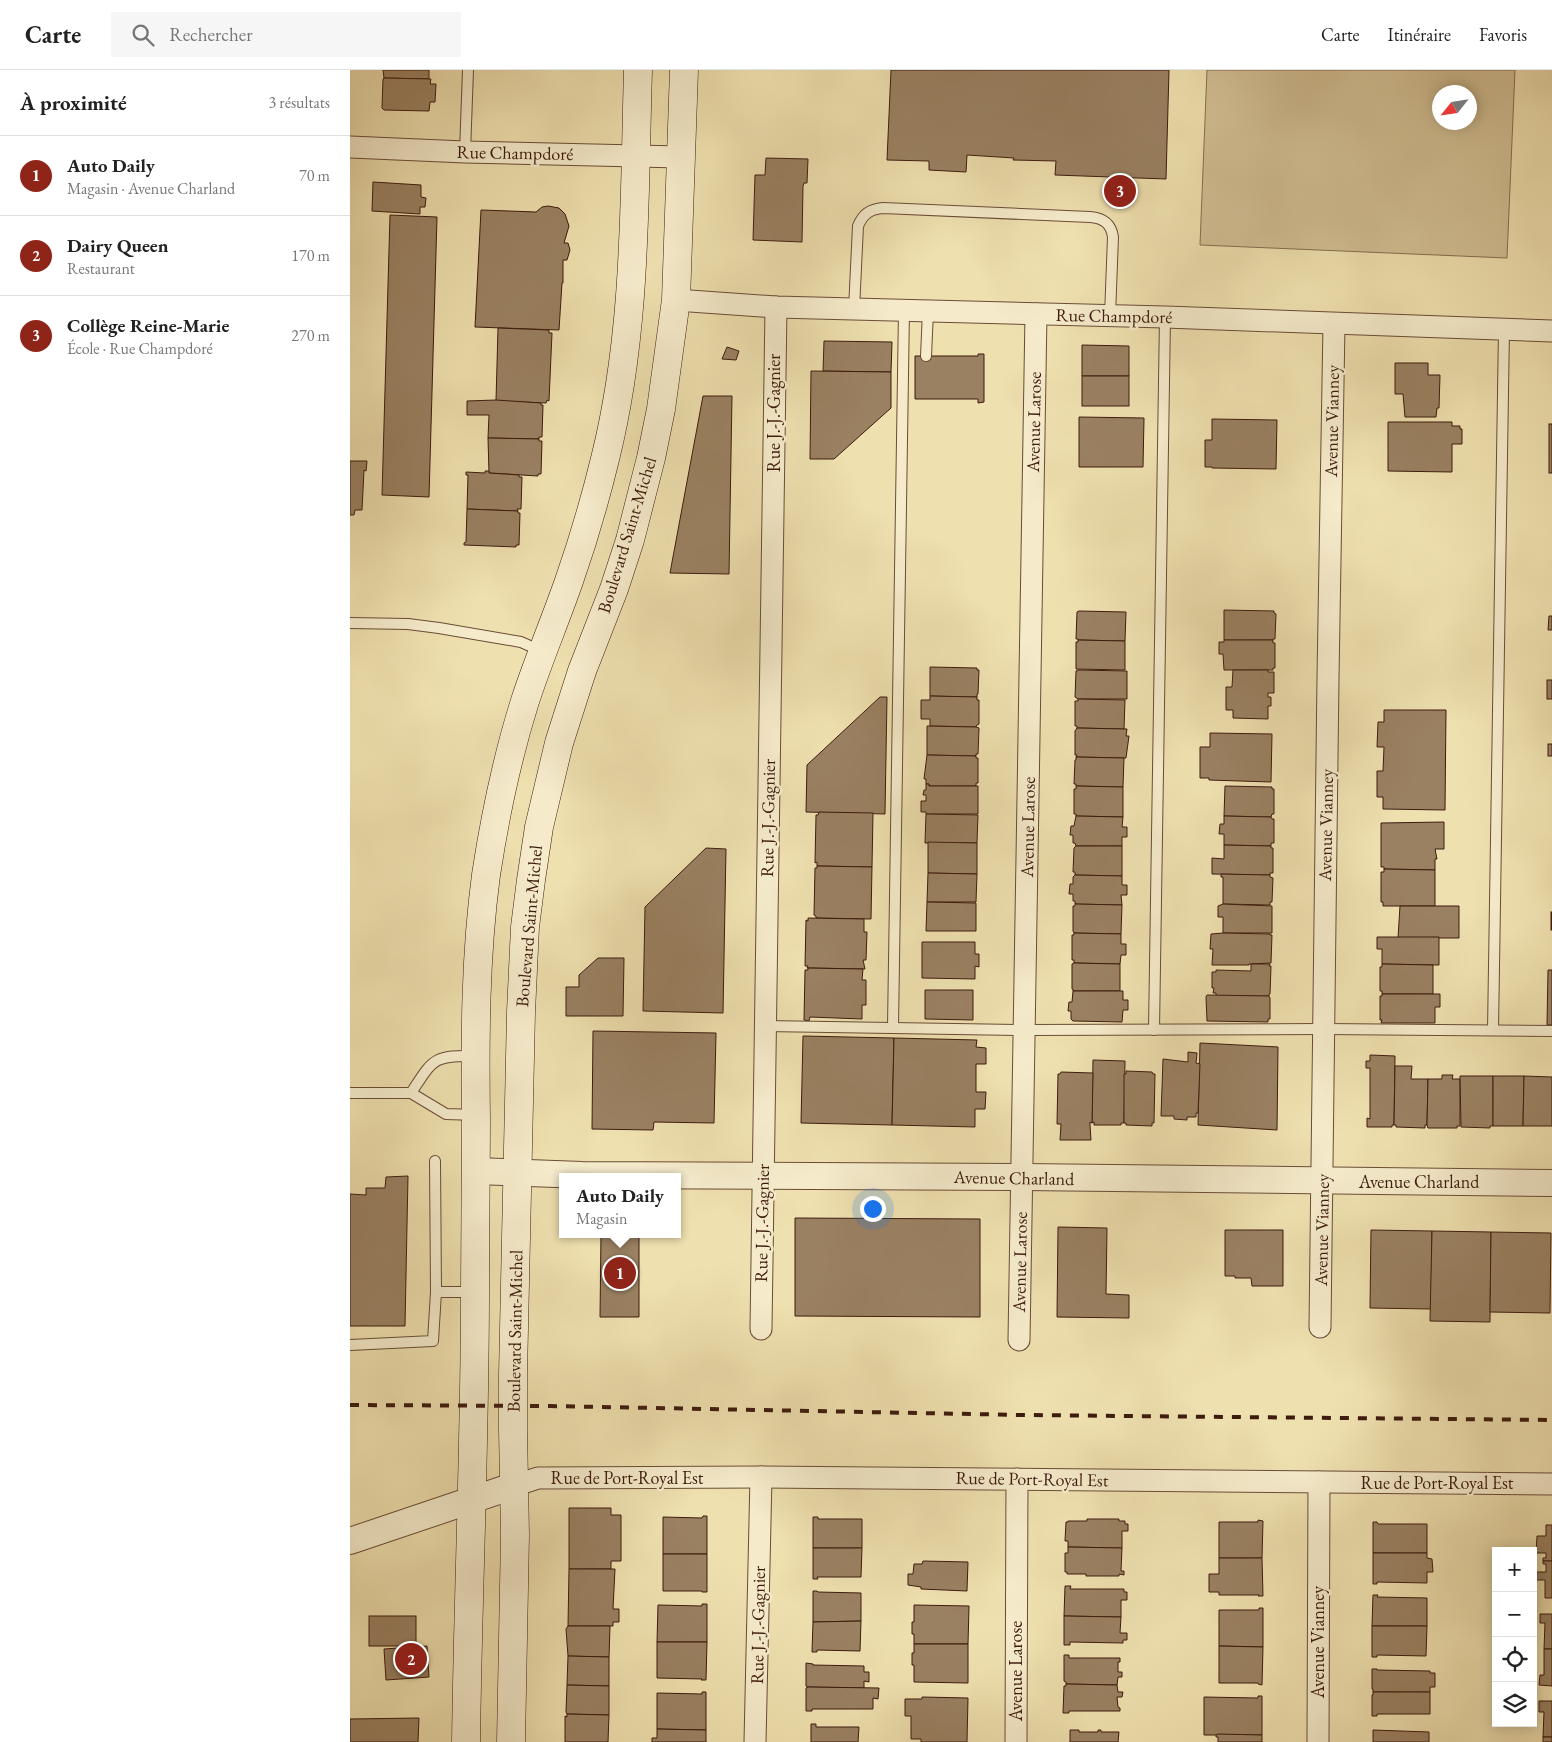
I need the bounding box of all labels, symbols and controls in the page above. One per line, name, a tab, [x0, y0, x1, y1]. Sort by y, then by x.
search box	[111, 12, 461, 57]
text: Carte	[25, 19, 81, 50]
icon: search	[129, 21, 157, 49]
text: Rechercher	[169, 22, 253, 47]
text: Carte	[1321, 23, 1360, 46]
text: Itinéraire	[1388, 23, 1451, 46]
text: Favoris	[1479, 23, 1527, 46]
north arrow	[1432, 85, 1477, 130]
text: À proximité	[20, 89, 127, 116]
text: 3 résultats	[268, 92, 330, 113]
street label: Rue Champdoré	[457, 140, 573, 165]
text: Auto Daily	[67, 153, 155, 178]
text: 1	[32, 165, 40, 186]
text: 70 m	[299, 165, 330, 186]
pin: 3	[1104, 172, 1136, 210]
text: Magasin · Avenue Charland	[67, 178, 235, 199]
text: Dairy Queen	[67, 233, 168, 258]
text: 2	[32, 245, 40, 266]
text: 170 m	[291, 245, 330, 266]
text: Restaurant	[67, 258, 135, 279]
street label: Rue Champdoré	[1056, 303, 1172, 328]
text: Collège Reine-Marie	[67, 313, 229, 338]
text: 3	[32, 325, 40, 346]
text: 270 m	[291, 325, 330, 346]
text: École · Rue Champdoré	[67, 338, 213, 359]
street label: Rue J.-J.-Gagnier	[762, 354, 785, 472]
street label: Avenue Vianney	[1319, 364, 1344, 478]
street label: Avenue Larose	[1021, 371, 1046, 474]
street label: Boulevard Saint-Michel	[592, 454, 661, 616]
street label: Rue J.-J.-Gagnier	[755, 759, 780, 877]
street label: Avenue Vianney	[1313, 768, 1338, 882]
street label: Avenue Larose	[1015, 776, 1040, 879]
street label: Boulevard Saint-Michel	[510, 844, 547, 1008]
street label: Rue J.-J.-Gagnier	[749, 1164, 774, 1282]
street label: Avenue Charland	[953, 1165, 1075, 1190]
street label: Avenue Charland	[1358, 1170, 1480, 1193]
popup	[559, 1173, 681, 1238]
street label: Avenue Vianney	[1309, 1173, 1334, 1287]
text: Auto Daily	[576, 1183, 664, 1208]
your location	[860, 1196, 886, 1222]
text: Magasin	[576, 1208, 627, 1229]
street label: Avenue Larose	[1007, 1211, 1032, 1314]
street label: Boulevard Saint-Michel	[502, 1250, 527, 1412]
pin: 1	[604, 1254, 636, 1292]
street label: Rue de Port-Royal Est	[551, 1466, 704, 1489]
street label: Rue de Port-Royal Est	[955, 1466, 1109, 1491]
street label: Rue de Port-Royal Est	[1361, 1471, 1514, 1494]
map controls	[1492, 1547, 1537, 1727]
button: +	[1492, 1547, 1537, 1592]
street label: Rue J.-J.-Gagnier	[745, 1566, 770, 1684]
street label: Avenue Vianney	[1306, 1586, 1329, 1699]
button: −	[1492, 1592, 1537, 1637]
street label: Avenue Larose	[1004, 1621, 1027, 1722]
button: locate	[1492, 1637, 1537, 1682]
pin: 2	[395, 1640, 427, 1678]
button: layers	[1492, 1682, 1537, 1727]

